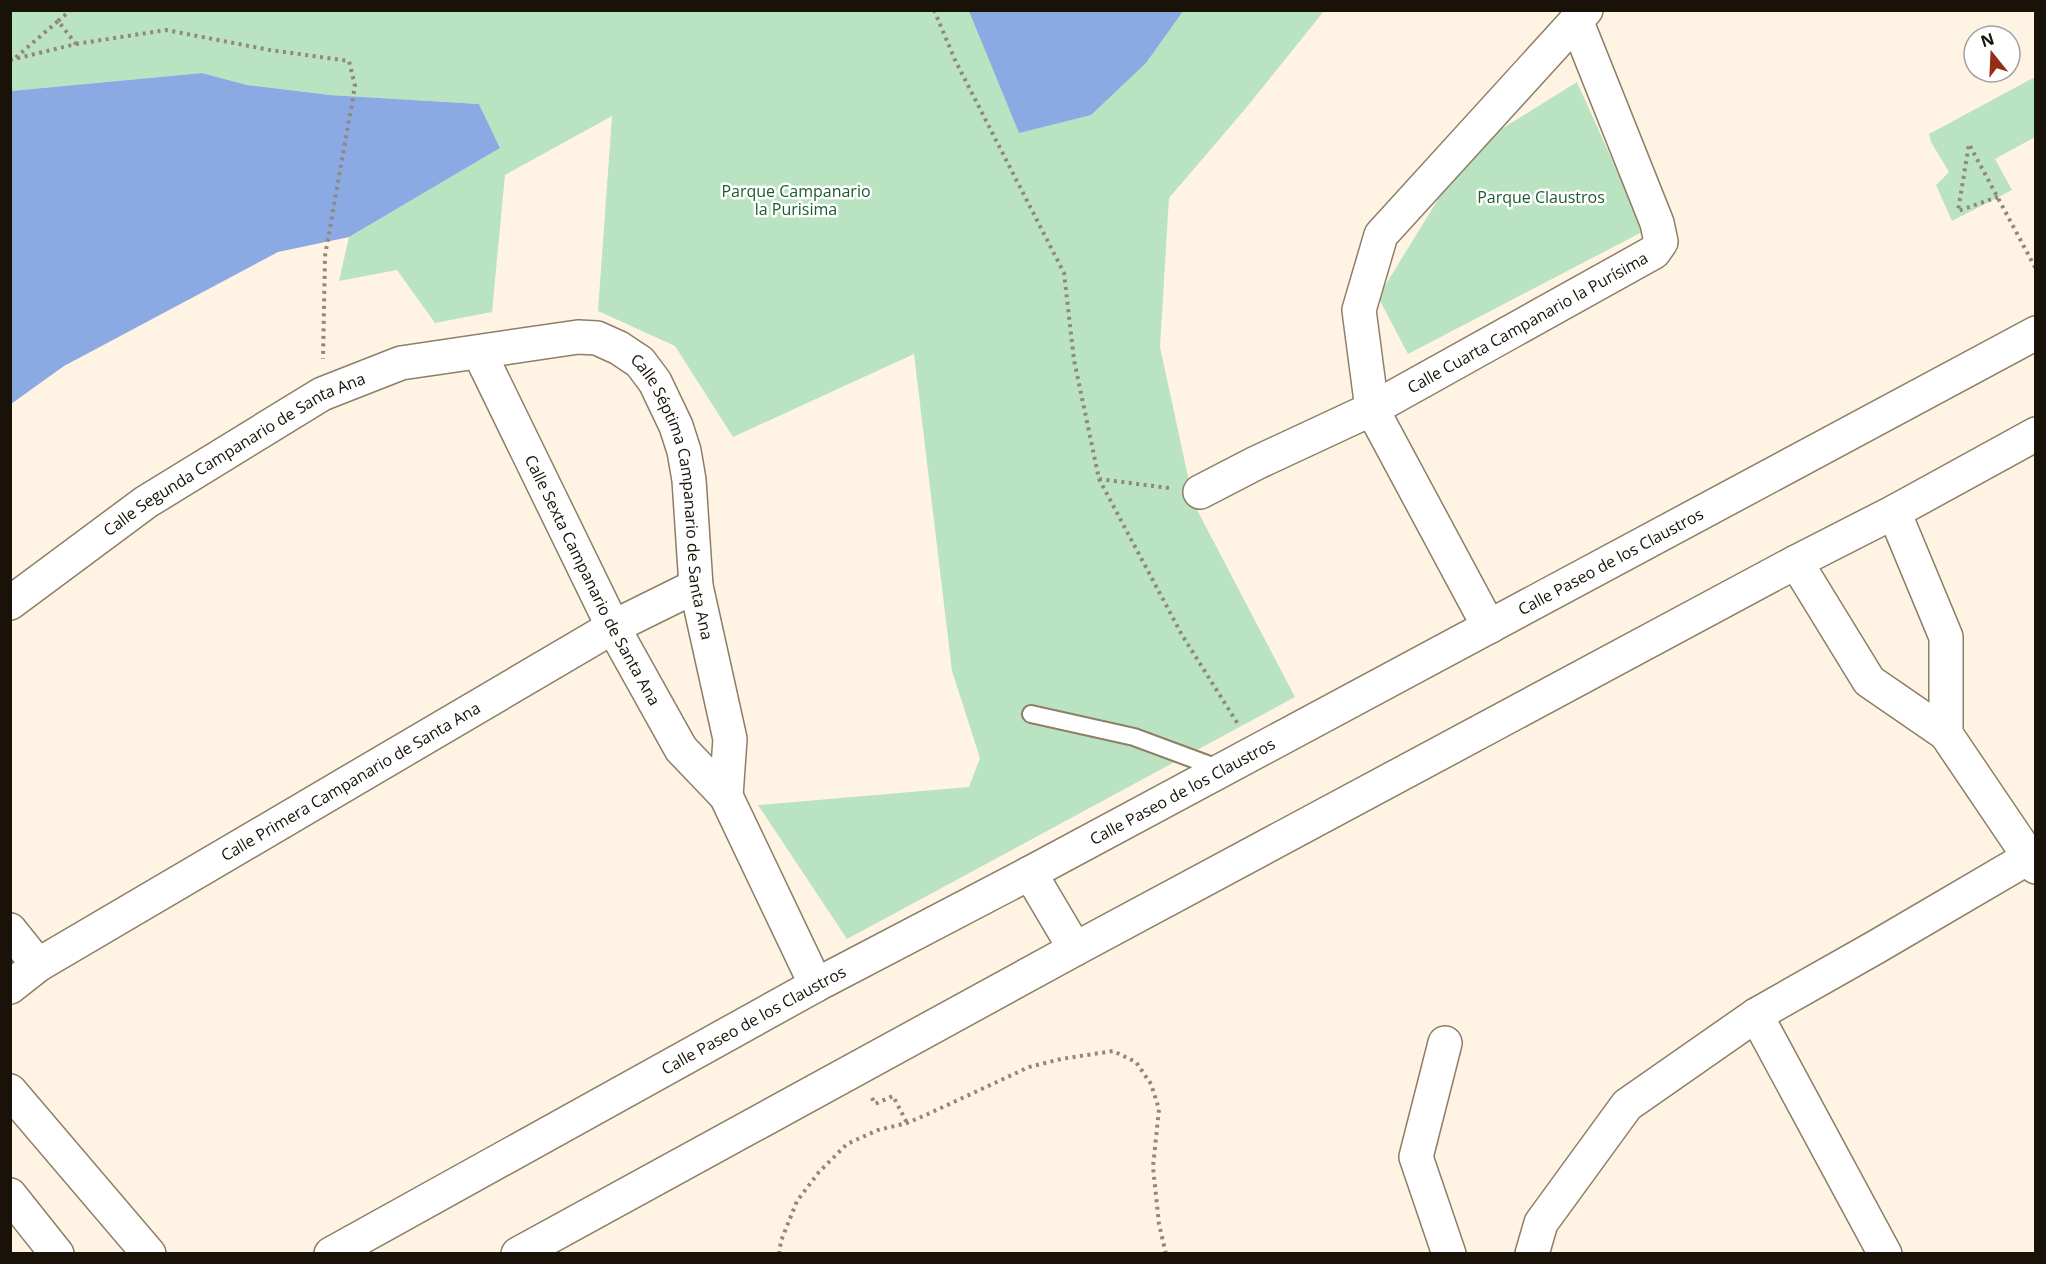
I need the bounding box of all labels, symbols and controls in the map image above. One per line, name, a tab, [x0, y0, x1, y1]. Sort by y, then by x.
north arrow	[1962, 24, 2022, 84]
text: N	[1978, 27, 1997, 52]
park label: Parque Campanario la Purisima	[721, 180, 871, 220]
park label: Parque Claustros	[1477, 186, 1605, 208]
street label: Calle Cuarta Campanario la Purísima	[1403, 247, 1652, 398]
street label: Calle Séptima Campanario de Santa Ana	[627, 348, 719, 642]
street label: Calle Segunda Campanario de Santa Ana	[99, 367, 368, 541]
street label: Calle Sexta Campanario de Santa Ana	[520, 451, 666, 710]
street label: Calle Paseo de los Claustros	[1514, 503, 1707, 620]
street label: Calle Primera Campanario de Santa Ana	[217, 697, 484, 866]
street label: Calle Paseo de los Claustros	[1086, 732, 1279, 850]
street label: Calle Paseo de los Claustros	[657, 960, 850, 1080]

